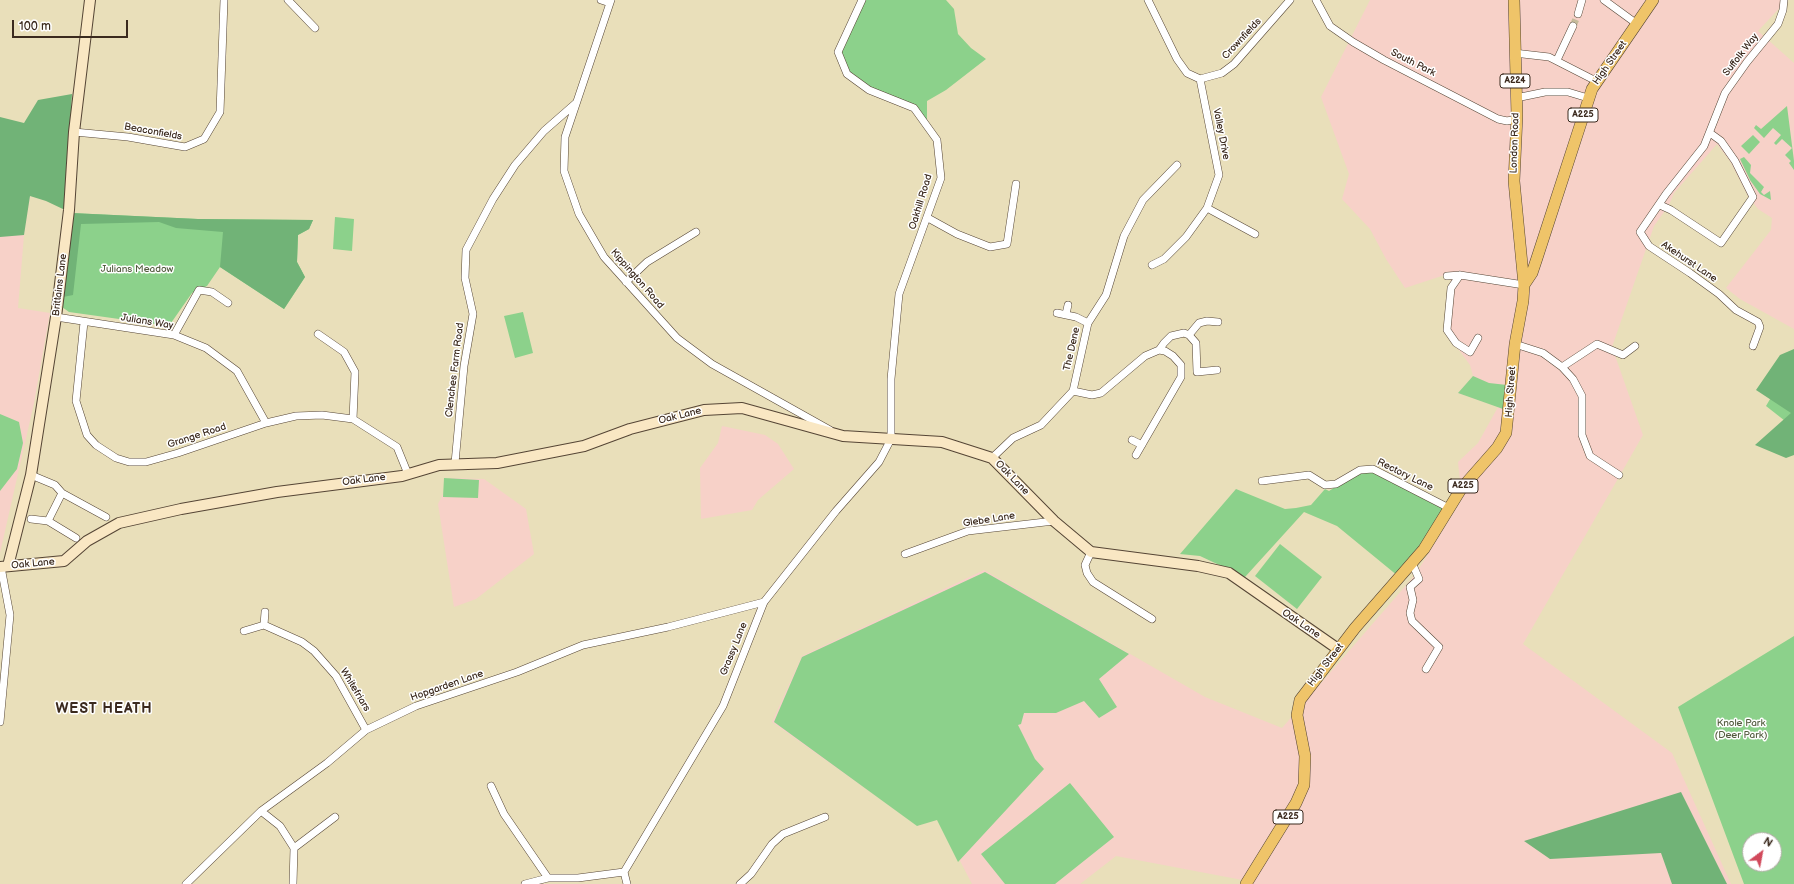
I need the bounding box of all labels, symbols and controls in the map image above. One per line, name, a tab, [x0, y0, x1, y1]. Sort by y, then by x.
scale bar	[14, 12, 130, 38]
street label: Crownfields	[1220, 16, 1264, 62]
text: 100 m	[19, 19, 51, 34]
street label: Suffolk Way	[1721, 31, 1761, 79]
street label: High Street	[1590, 39, 1630, 87]
street label: South Park	[1389, 47, 1437, 79]
road number: A224	[1500, 74, 1530, 88]
street label: Valley Drive	[1210, 107, 1232, 161]
road number: A225	[1568, 108, 1598, 122]
street label: London Road	[1508, 112, 1522, 174]
street label: Beaconfields	[123, 121, 183, 143]
street label: Oakhill Road	[907, 173, 935, 231]
street label: Akehurst Lane	[1659, 239, 1719, 285]
street label: Kippington Road	[608, 247, 666, 311]
street label: Brittains Lane	[50, 253, 70, 317]
park label: Julians Meadow	[101, 263, 173, 275]
street label: Julians Way	[120, 312, 174, 332]
street label: Clenches Farm Road	[443, 322, 467, 418]
street label: The Dene	[1061, 326, 1083, 372]
street label: High Street	[1503, 366, 1519, 418]
street label: Oak Lane	[657, 405, 703, 427]
street label: Grange Road	[166, 421, 228, 451]
street label: Rectory Lane	[1375, 456, 1435, 494]
street label: Oak Lane	[993, 458, 1031, 498]
street label: Oak Lane	[342, 471, 386, 489]
road number: A225	[1448, 479, 1478, 493]
street label: Glebe Lane	[962, 510, 1016, 530]
street label: Oak Lane	[11, 556, 55, 572]
street label: Oak Lane	[1280, 607, 1322, 641]
street label: Grassy Lane	[718, 621, 750, 677]
street label: High Street	[1306, 641, 1346, 689]
street label: Whitefriars	[337, 666, 373, 714]
street label: Hopgarden Lane	[409, 668, 485, 704]
district label: WEST HEATH	[55, 701, 153, 717]
park label: Knole Park (Deer Park)	[1715, 717, 1767, 740]
road number: A225	[1273, 810, 1303, 824]
north arrow	[1742, 832, 1782, 872]
text: N	[1761, 835, 1775, 850]

